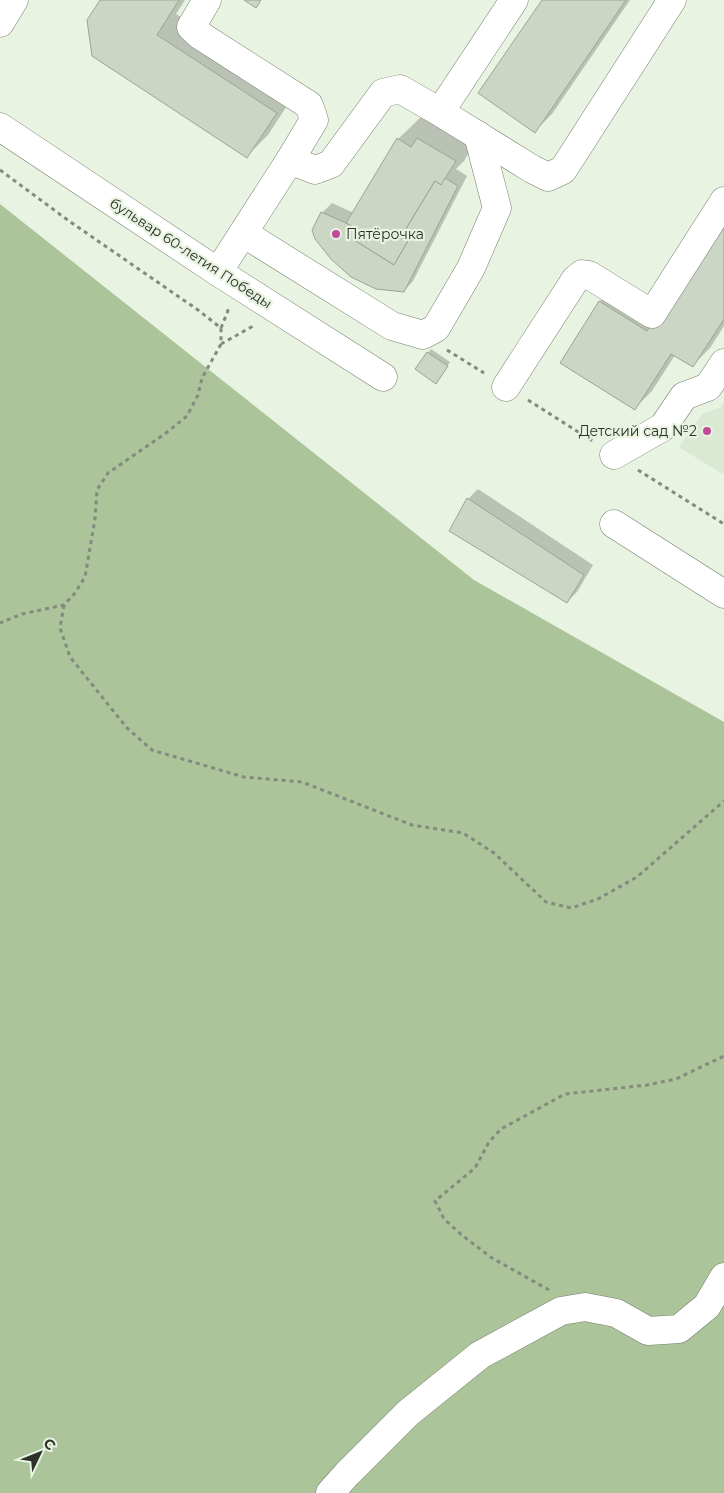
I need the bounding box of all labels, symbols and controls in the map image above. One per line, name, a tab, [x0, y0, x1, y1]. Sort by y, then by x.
street label: бульвар 60-летия Победы	[106, 194, 276, 312]
place label: Пятёрочка	[346, 225, 424, 243]
marker: Пятёрочка	[330, 228, 342, 240]
place label: Детский сад №2	[579, 422, 697, 440]
marker: Детский сад №2	[701, 425, 713, 437]
north arrow	[15, 1428, 65, 1478]
text: С	[39, 1434, 60, 1454]

